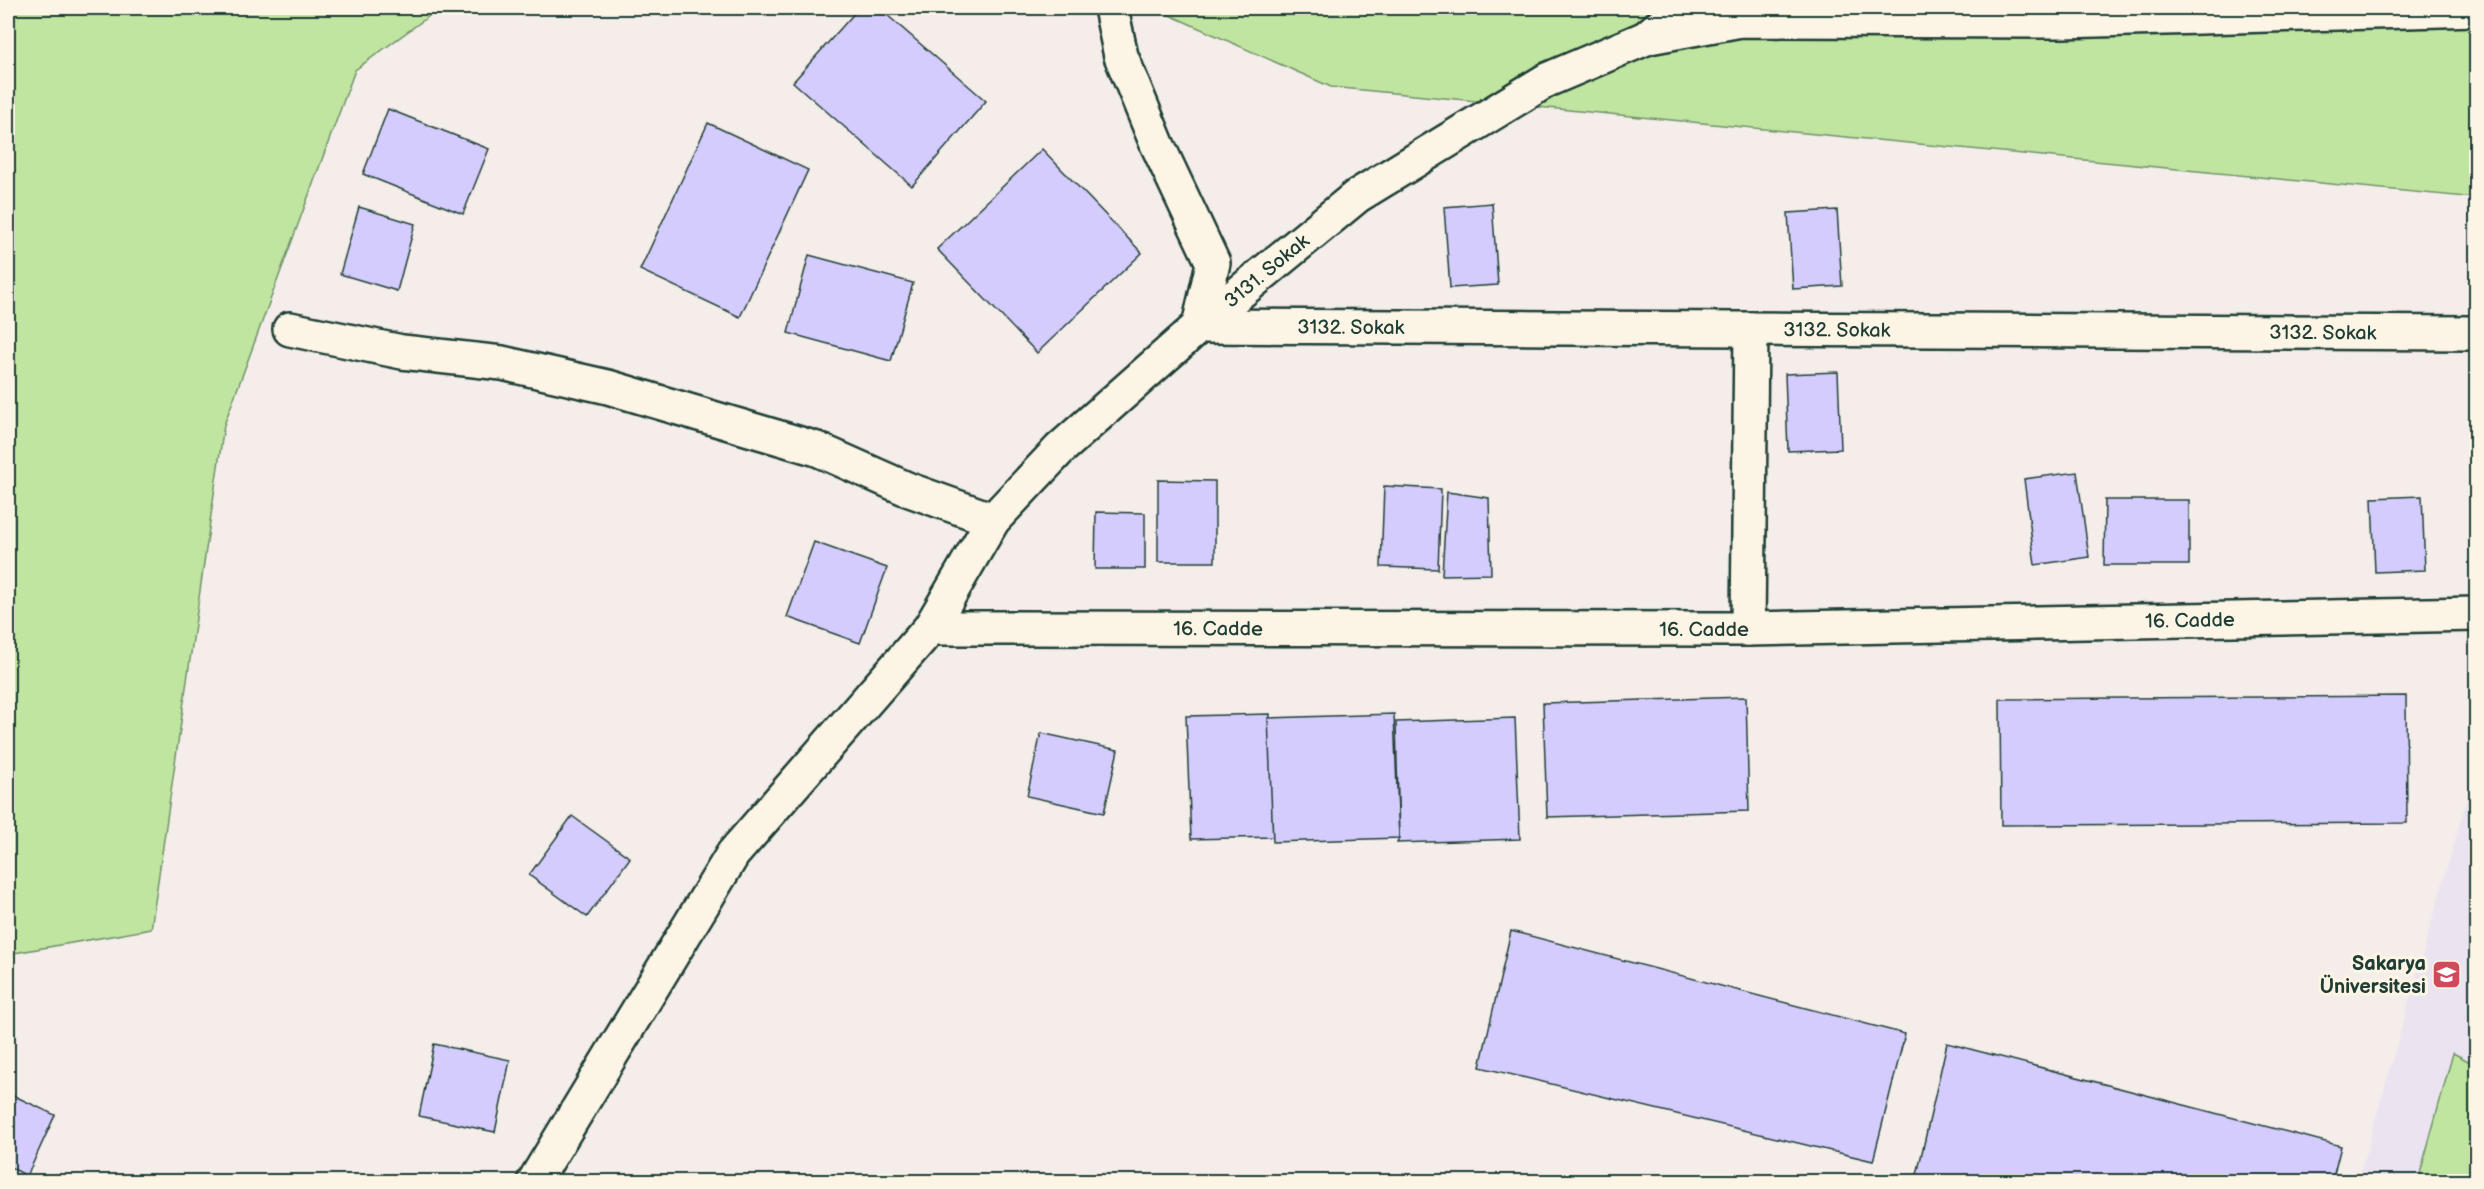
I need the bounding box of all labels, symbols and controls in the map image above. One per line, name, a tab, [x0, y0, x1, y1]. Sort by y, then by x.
street label: 3131. Sokak	[1220, 229, 1315, 313]
street label: 3132. Sokak	[1297, 316, 1405, 340]
street label: 3132. Sokak	[1783, 318, 1891, 343]
street label: 3132. Sokak	[2269, 321, 2377, 345]
street label: 16. Cadde	[2145, 608, 2235, 634]
street label: 16. Cadde	[1173, 617, 1263, 641]
street label: 16. Cadde	[1659, 618, 1749, 642]
place label: Sakarya Üniversitesi	[2320, 952, 2426, 999]
school or university icon: Sakarya Üniversitesi	[2431, 958, 2463, 990]

